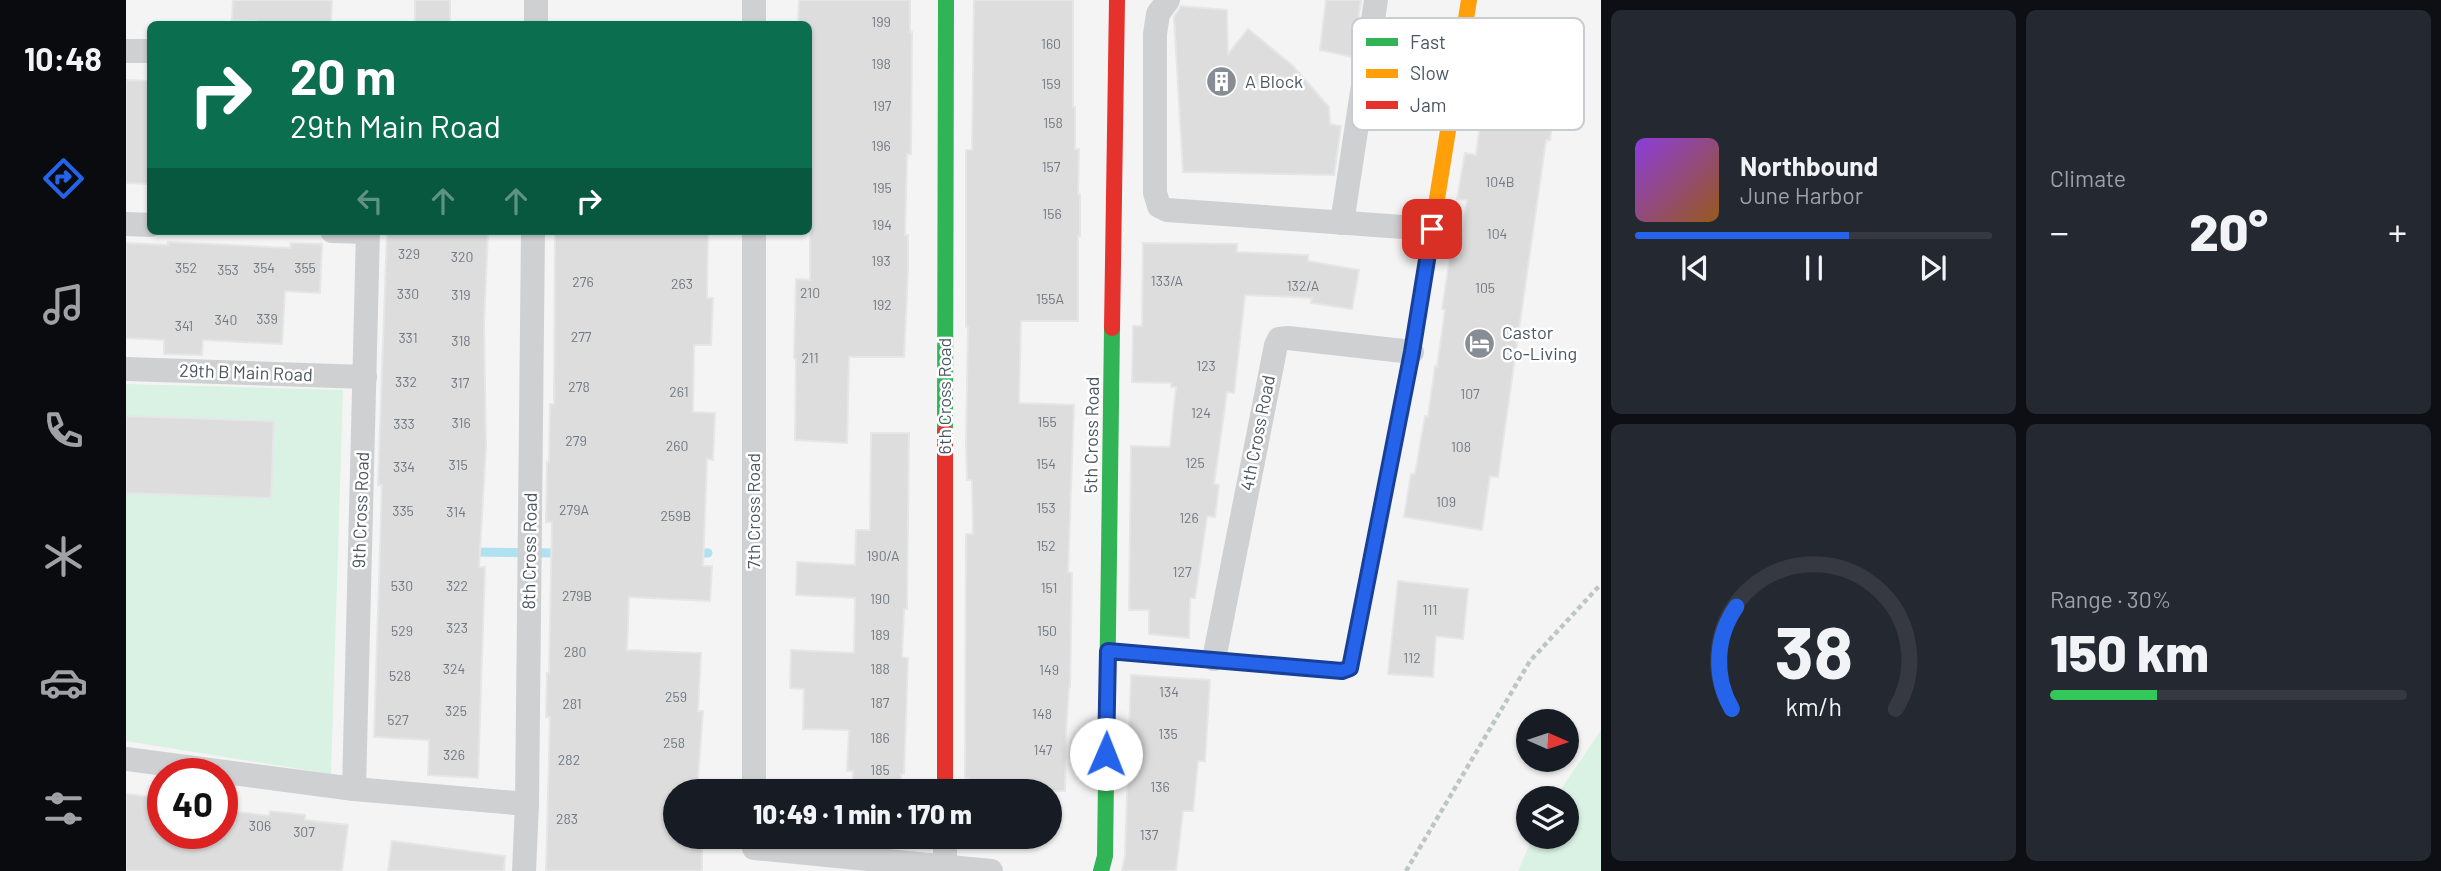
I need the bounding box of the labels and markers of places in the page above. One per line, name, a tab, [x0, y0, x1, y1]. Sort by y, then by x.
building icon: A Block	[1205, 65, 1239, 99]
place label: A Block	[1245, 70, 1303, 92]
pin	[1402, 199, 1462, 259]
place label: Castor Co-Living	[1502, 321, 1577, 364]
hotel icon: Castor Co-Living	[1462, 326, 1496, 360]

